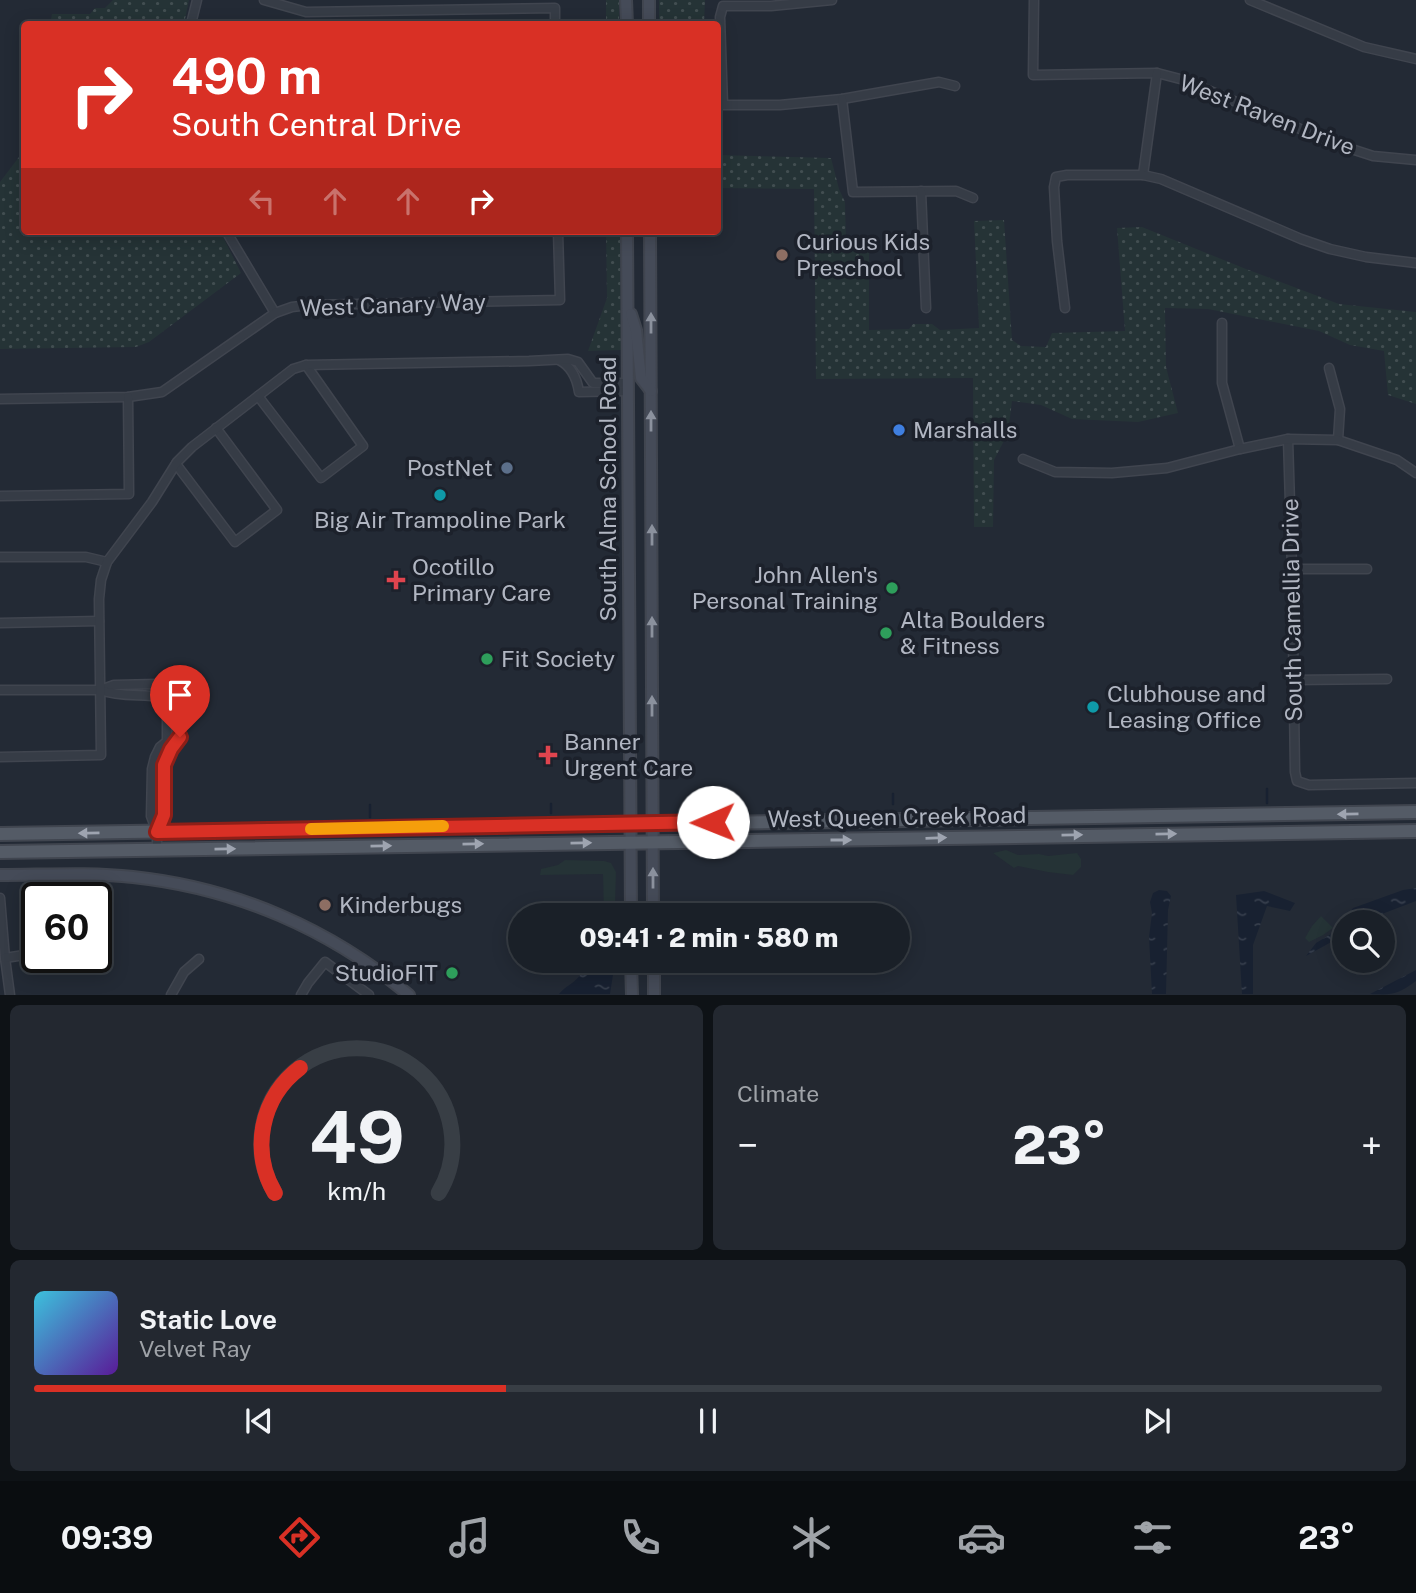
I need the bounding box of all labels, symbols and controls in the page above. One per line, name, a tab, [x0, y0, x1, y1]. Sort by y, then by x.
text: 490 m	[171, 47, 322, 105]
icon: right	[56, 49, 147, 140]
street label: West Raven Drive	[1176, 69, 1359, 160]
text: South Central Drive	[171, 106, 462, 143]
icon: left	[243, 182, 281, 220]
icon: ahead	[316, 182, 354, 220]
icon: ahead	[389, 182, 427, 220]
icon: right	[462, 182, 500, 220]
place label: Curious Kids Preschool	[796, 228, 930, 281]
marker: Curious Kids Preschool	[774, 247, 790, 263]
street label: West Canary Way	[299, 288, 487, 321]
one-way arrow	[645, 311, 657, 333]
street label: South Alma School Road	[594, 357, 621, 621]
one-way arrow	[645, 409, 657, 431]
place label: Marshalls	[913, 416, 1017, 443]
marker: Marshalls	[891, 422, 907, 438]
place label: PostNet	[407, 454, 493, 481]
marker: PostNet	[499, 460, 515, 476]
marker: Big Air Trampoline Park	[432, 487, 448, 503]
street label: South Camellia Drive	[1276, 498, 1307, 722]
place label: Big Air Trampoline Park	[314, 506, 566, 533]
one-way arrow	[646, 524, 658, 546]
place label: Ocotillo Primary Care	[412, 553, 551, 606]
place label: John Allen's Personal Training	[692, 561, 878, 614]
marker: Ocotillo Primary Care	[386, 570, 406, 590]
marker: John Allen's Personal Training	[884, 580, 900, 596]
place label: Alta Boulders & Fitness	[900, 606, 1045, 659]
one-way arrow	[646, 616, 658, 638]
marker: Alta Boulders & Fitness	[878, 625, 894, 641]
place label: Fit Society	[501, 645, 615, 672]
marker: Fit Society	[479, 651, 495, 667]
pin	[150, 665, 210, 737]
icon: arrive	[161, 676, 199, 714]
place label: Clubhouse and Leasing Office	[1107, 680, 1266, 733]
one-way arrow	[646, 695, 658, 717]
marker: Clubhouse and Leasing Office	[1085, 699, 1101, 715]
place label: Banner Urgent Care	[564, 728, 693, 781]
marker: Banner Urgent Care	[538, 745, 558, 765]
position arrow	[676, 785, 750, 859]
street label: West Queen Creek Road	[767, 801, 1027, 832]
one-way arrow	[1337, 808, 1359, 819]
one-way arrow	[77, 827, 99, 839]
one-way arrow	[1156, 828, 1178, 840]
one-way arrow	[1061, 829, 1083, 841]
one-way arrow	[926, 832, 948, 844]
one-way arrow	[831, 834, 853, 846]
one-way arrow	[571, 837, 593, 848]
one-way arrow	[462, 839, 484, 850]
one-way arrow	[370, 840, 392, 852]
one-way arrow	[214, 843, 236, 855]
one-way arrow	[647, 867, 659, 889]
speed limit sign: 60	[21, 882, 112, 973]
place label: Kinderbugs	[339, 891, 462, 918]
marker: Kinderbugs	[317, 897, 333, 913]
map controls	[1332, 910, 1395, 973]
button: search	[1332, 910, 1395, 973]
text: 09:41 · 2 min · 580 m	[580, 922, 838, 953]
place label: StudioFIT	[335, 959, 438, 986]
marker: StudioFIT	[444, 965, 460, 981]
text: Climate	[737, 1080, 819, 1107]
text: 49	[309, 1095, 404, 1180]
text: 23°	[1012, 1115, 1107, 1176]
text: −	[737, 1123, 758, 1168]
text: +	[1361, 1123, 1382, 1168]
text: km/h	[327, 1176, 386, 1206]
text: Static Love	[139, 1304, 277, 1335]
text: Velvet Ray	[139, 1335, 251, 1362]
icon: previous	[240, 1402, 278, 1440]
icon: pause	[689, 1402, 727, 1440]
icon: next	[1138, 1402, 1176, 1440]
icon: directions	[275, 1513, 324, 1562]
icon: music	[445, 1513, 494, 1562]
icon: phone	[616, 1513, 665, 1562]
icon: climate	[787, 1513, 836, 1562]
icon: car	[957, 1513, 1006, 1562]
icon: filters	[1128, 1513, 1177, 1562]
text: 09:39	[61, 1519, 153, 1556]
text: 23°	[1298, 1519, 1355, 1556]

